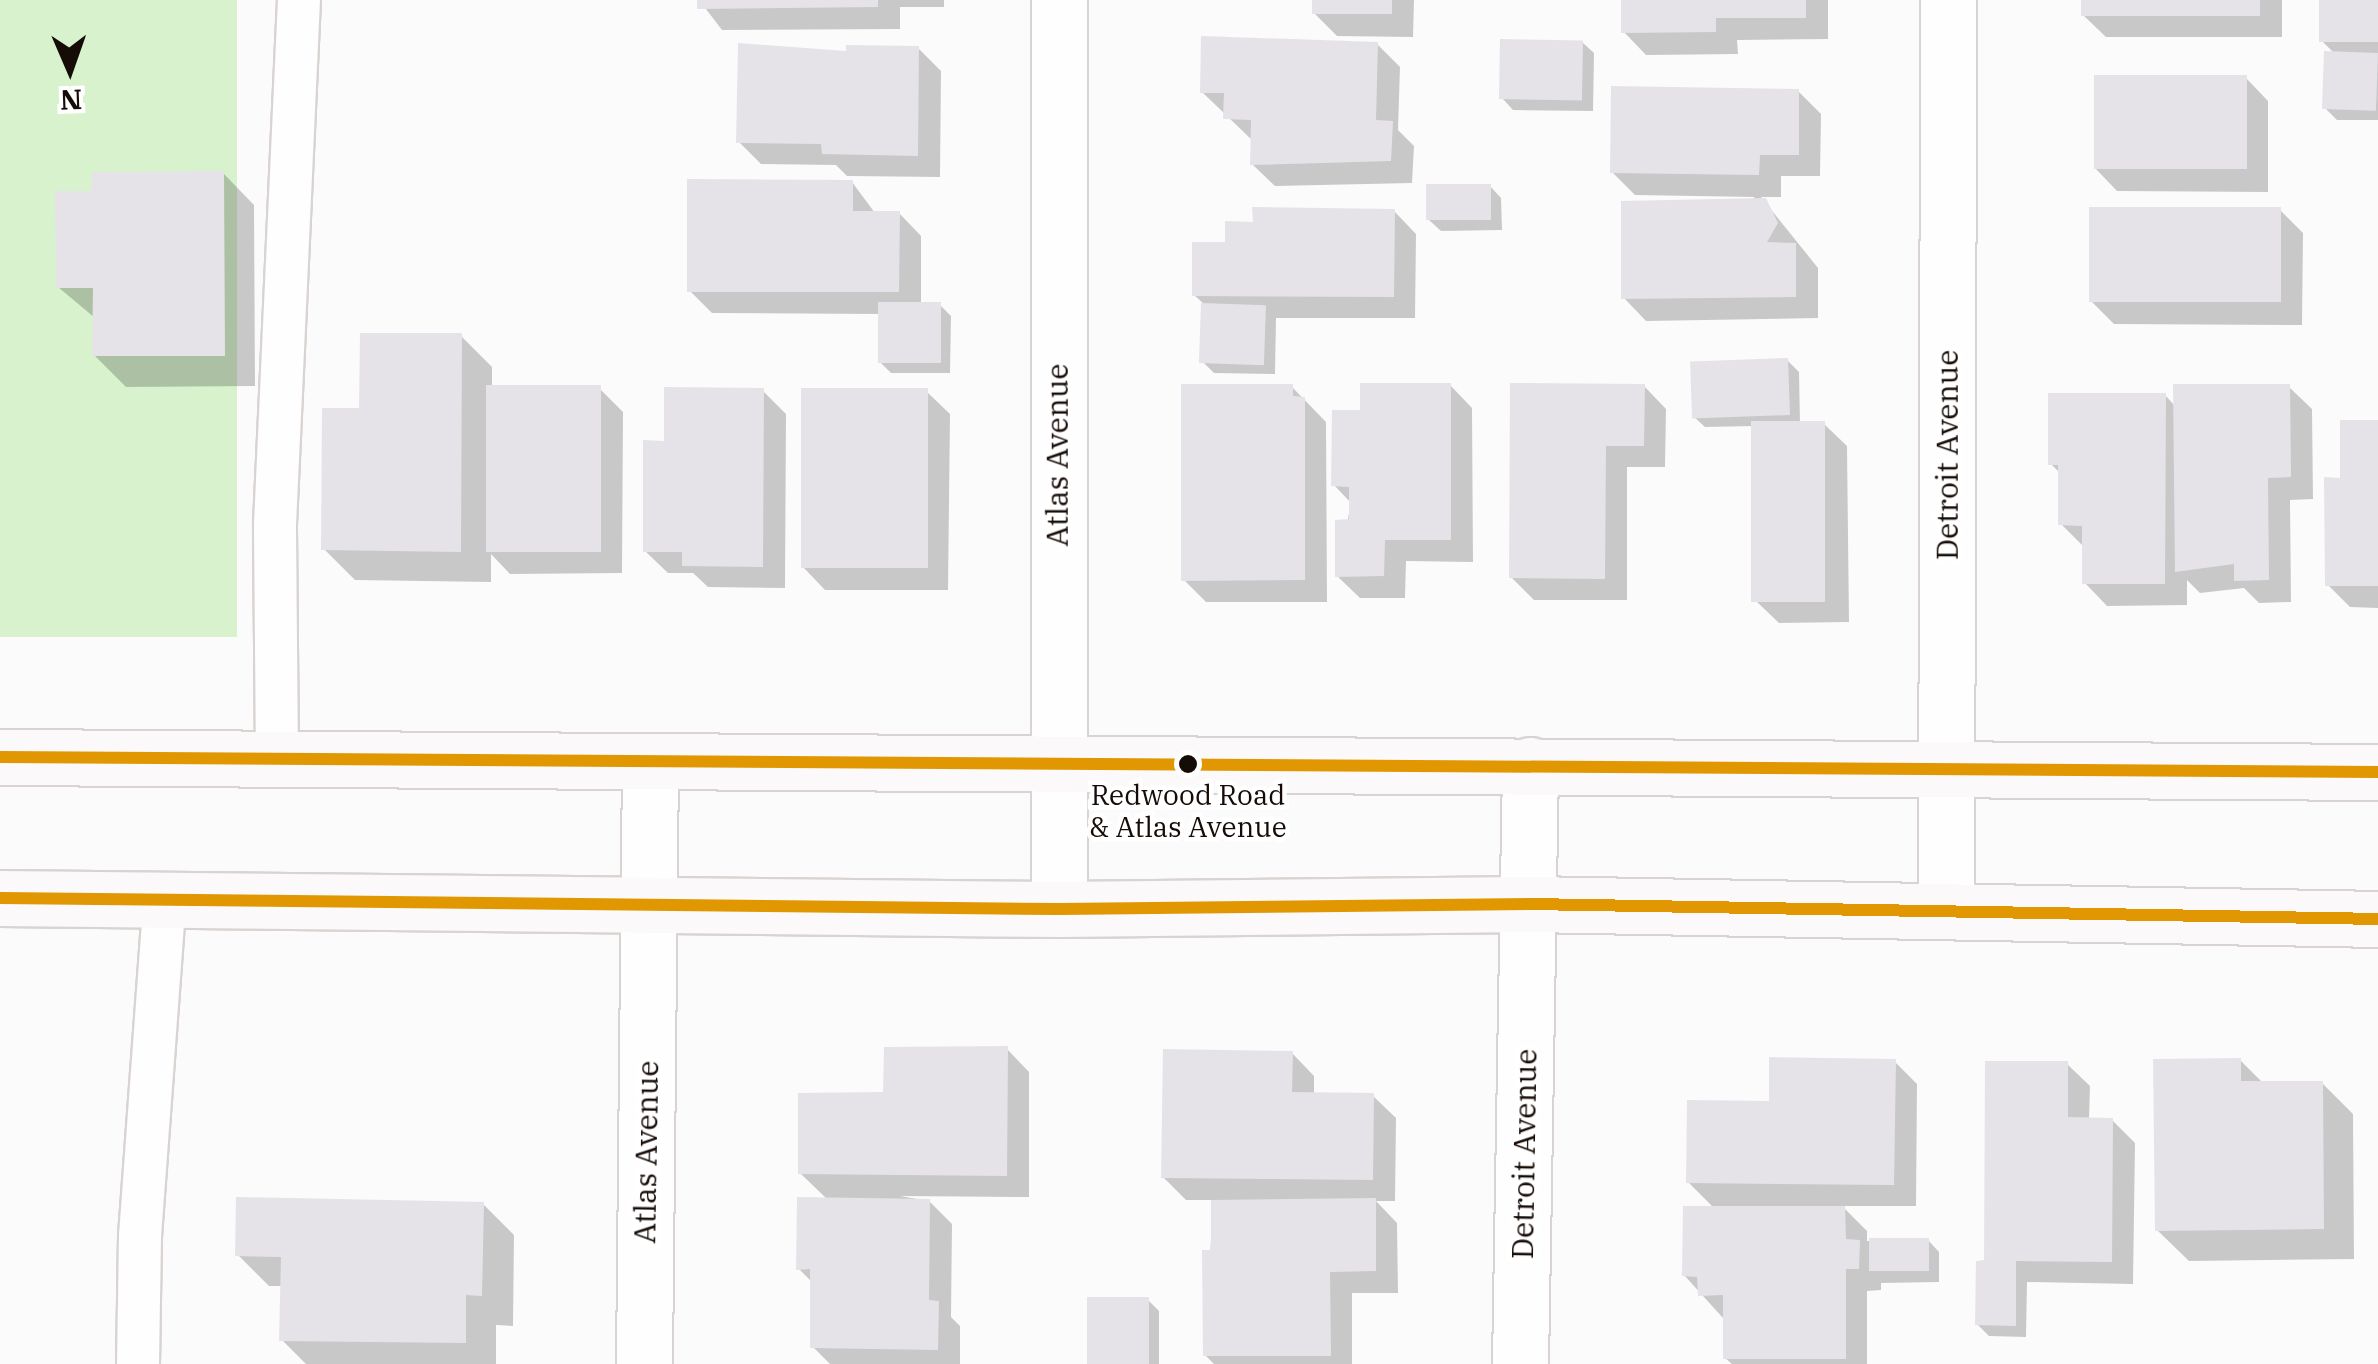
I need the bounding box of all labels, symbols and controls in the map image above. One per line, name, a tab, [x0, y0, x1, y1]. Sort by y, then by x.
north arrow	[20, 20, 120, 120]
text: N	[59, 82, 83, 119]
street label: Detroit Avenue	[1929, 350, 1965, 560]
street label: Atlas Avenue	[1039, 363, 1075, 547]
marker: Redwood Road & Atlas Avenue	[1178, 754, 1198, 774]
place label: Redwood Road & Atlas Avenue	[1089, 778, 1287, 844]
street label: Detroit Avenue	[1504, 1048, 1544, 1260]
street label: Atlas Avenue	[626, 1060, 666, 1244]

